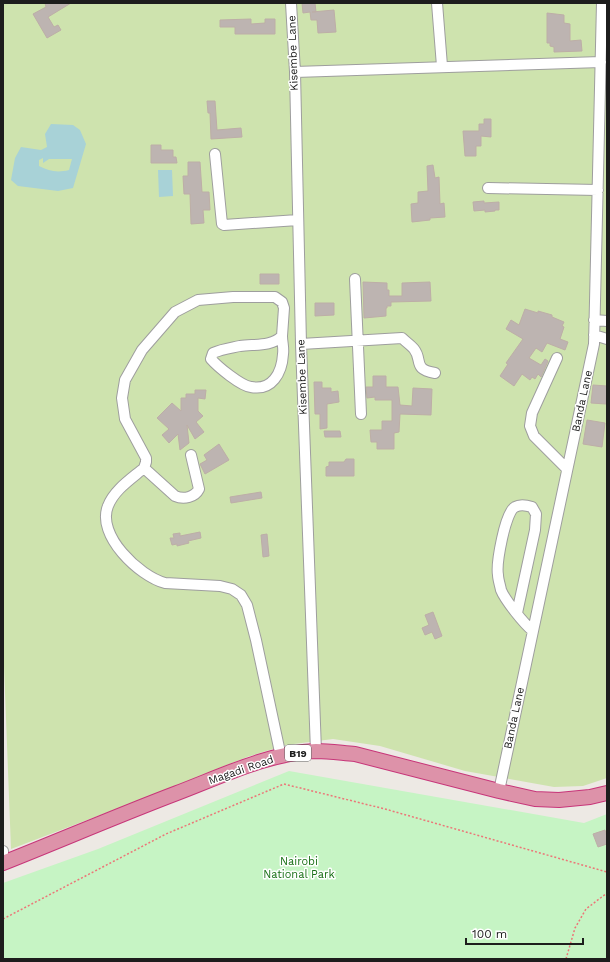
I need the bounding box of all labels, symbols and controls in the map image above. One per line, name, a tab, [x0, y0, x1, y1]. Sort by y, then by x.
street label: Kisembe Lane	[285, 15, 301, 91]
street label: Kisembe Lane	[294, 339, 310, 415]
street label: Banda Lane	[569, 369, 595, 433]
street label: Banda Lane	[501, 686, 527, 750]
road number: B19	[285, 745, 311, 761]
street label: Magadi Road	[207, 753, 275, 787]
park label: Nairobi National Park	[263, 855, 335, 881]
scale bar	[466, 920, 583, 946]
text: 100 m	[472, 927, 507, 941]

